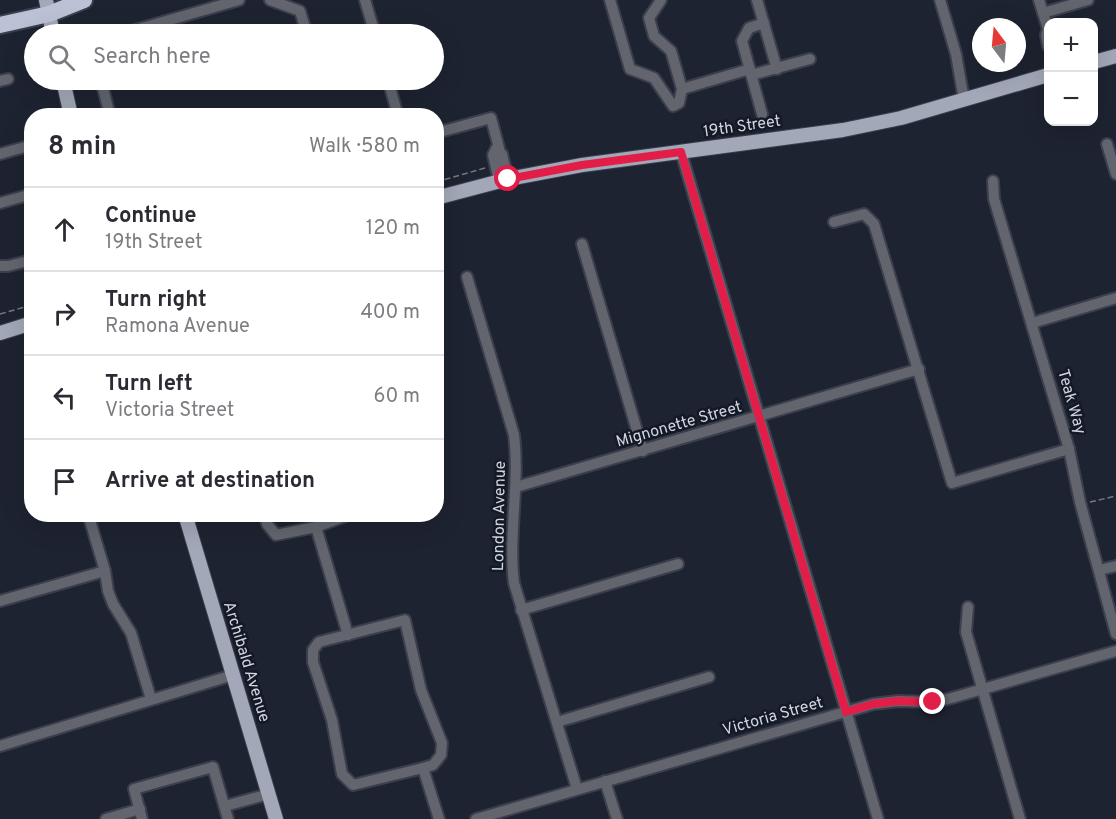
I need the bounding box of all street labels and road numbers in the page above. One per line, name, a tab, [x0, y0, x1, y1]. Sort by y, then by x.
street label: 19th Street	[702, 112, 782, 142]
street label: Teak Way	[1052, 367, 1090, 437]
street label: Mignonette Street	[614, 397, 744, 453]
street label: London Avenue	[489, 461, 511, 571]
street label: Archibald Avenue	[218, 599, 274, 725]
street label: Victoria Street	[720, 693, 826, 741]

